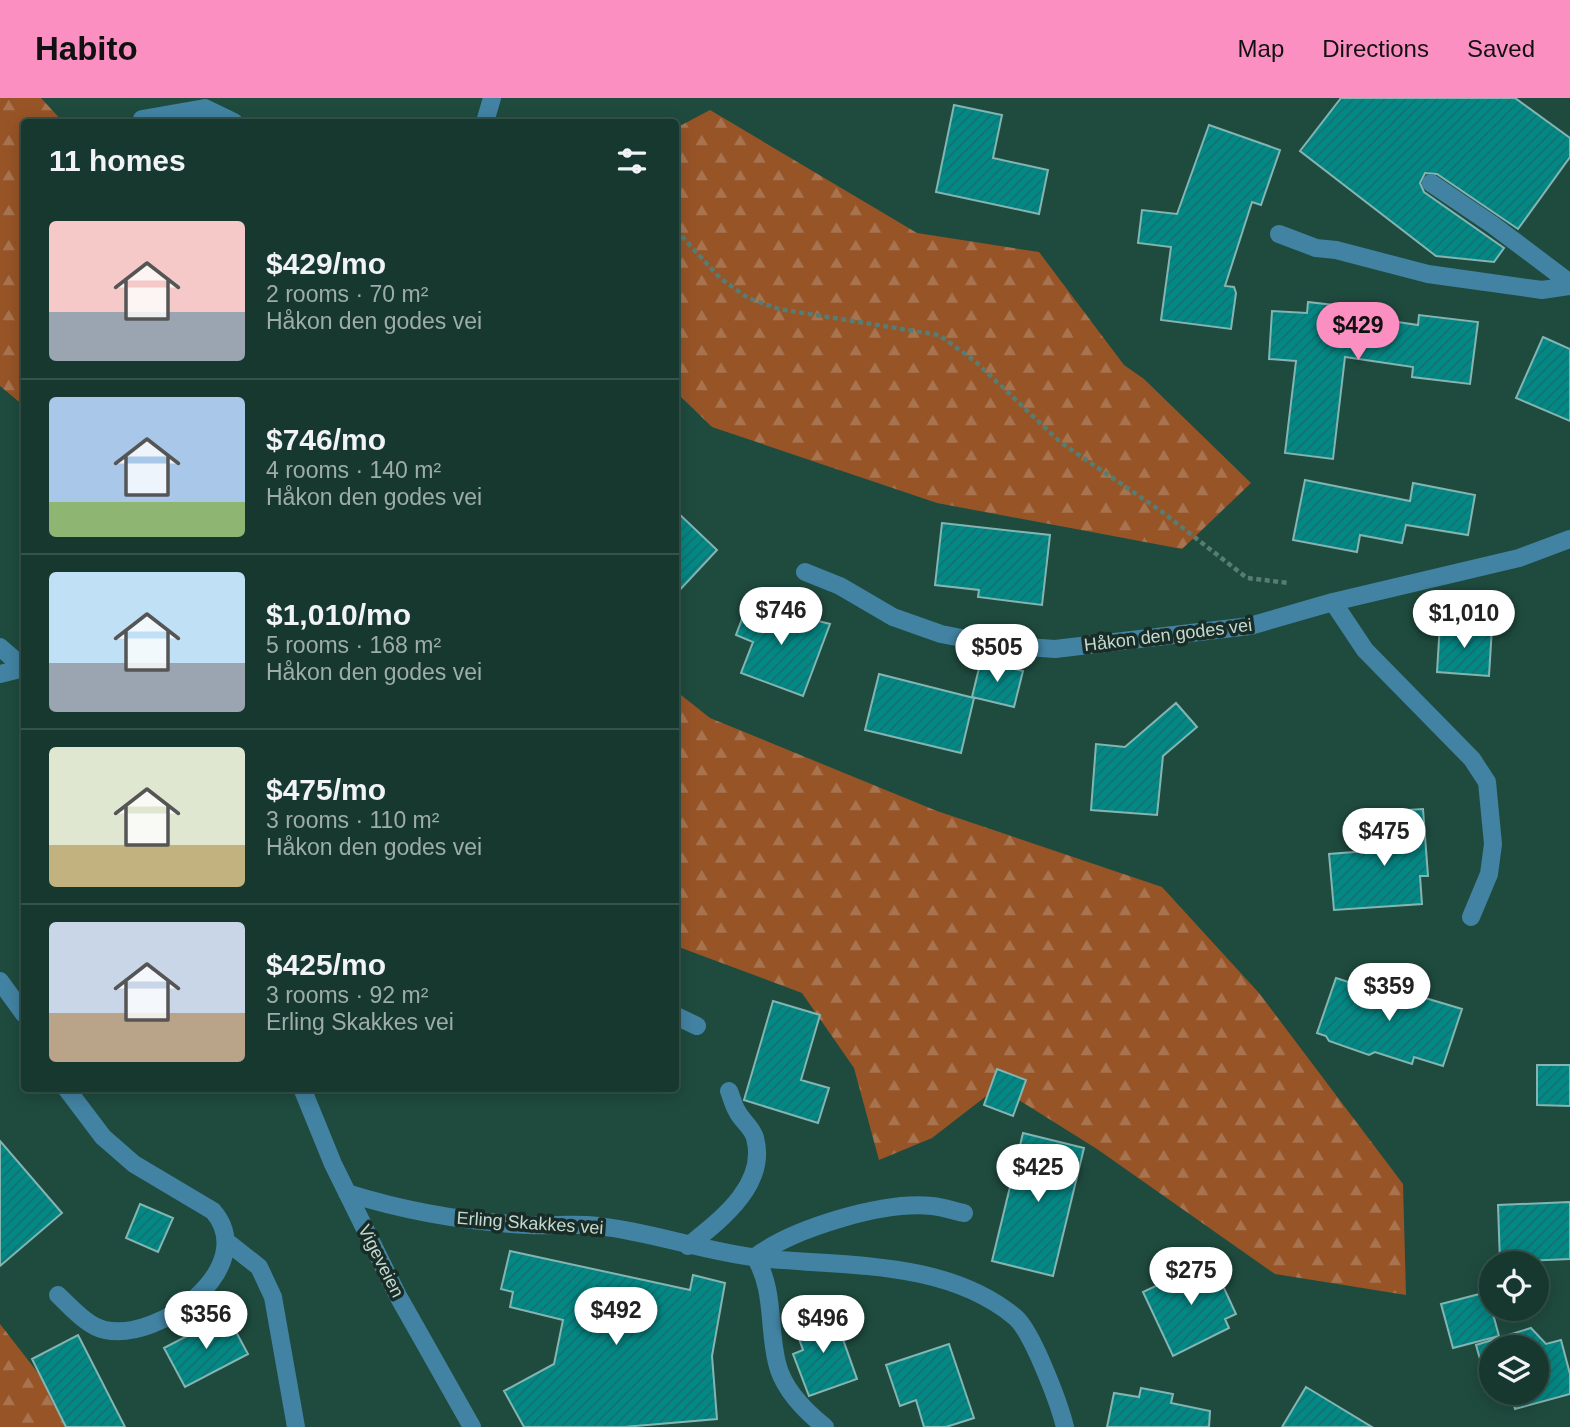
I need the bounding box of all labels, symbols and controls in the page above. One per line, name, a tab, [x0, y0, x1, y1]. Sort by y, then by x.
text: Habito	[35, 30, 138, 67]
text: Map	[1238, 35, 1284, 62]
text: Directions	[1322, 35, 1429, 62]
text: Saved	[1467, 35, 1535, 62]
icon: filters	[613, 142, 651, 180]
text: 11 homes	[49, 144, 186, 177]
text: $429/mo	[266, 247, 386, 280]
icon: home	[105, 249, 189, 333]
text: 2 rooms · 70 m²	[266, 281, 428, 307]
pin: $429	[1317, 302, 1399, 362]
text: Håkon den godes vei	[266, 308, 482, 334]
text: $429	[1332, 312, 1384, 338]
text: $746/mo	[266, 423, 386, 456]
icon: home	[105, 425, 189, 509]
text: 4 rooms · 140 m²	[266, 457, 441, 483]
text: Håkon den godes vei	[266, 484, 482, 510]
pin: $746	[740, 588, 822, 647]
pin: $1,010	[1407, 590, 1521, 650]
text: $746	[755, 597, 807, 623]
text: $1,010/mo	[266, 598, 411, 631]
icon: home	[105, 600, 189, 684]
text: $1,010	[1429, 600, 1499, 626]
street label: Håkon den godes vei	[1083, 615, 1253, 655]
pin: $505	[956, 624, 1038, 684]
text: 5 rooms · 168 m²	[266, 632, 441, 658]
text: $505	[971, 634, 1023, 660]
text: Håkon den godes vei	[266, 659, 482, 685]
text: $475/mo	[266, 773, 386, 806]
icon: home	[105, 775, 189, 859]
text: 3 rooms · 110 m²	[266, 807, 439, 833]
pin: $475	[1343, 808, 1425, 868]
text: $475	[1358, 818, 1410, 844]
text: Håkon den godes vei	[266, 834, 482, 860]
text: $425/mo	[266, 948, 386, 981]
icon: home	[105, 950, 189, 1034]
pin: $359	[1348, 964, 1430, 1023]
text: $359	[1363, 973, 1415, 999]
text: 3 rooms · 92 m²	[266, 982, 428, 1008]
text: Erling Skakkes vei	[266, 1009, 454, 1035]
pin: $425	[997, 1144, 1079, 1204]
text: $425	[1012, 1154, 1064, 1180]
street label: Erling Skakkes vei	[456, 1208, 604, 1238]
street label: Vigeveien	[354, 1221, 408, 1301]
pin: $275	[1150, 1248, 1232, 1307]
map controls	[1479, 1251, 1549, 1405]
button: locate	[1479, 1251, 1549, 1321]
text: $275	[1165, 1257, 1217, 1283]
pin: $492	[575, 1288, 657, 1347]
pin: $356	[165, 1292, 247, 1351]
pin: $496	[782, 1296, 864, 1355]
text: $492	[590, 1297, 642, 1323]
text: $356	[180, 1301, 232, 1327]
text: $496	[797, 1305, 849, 1331]
button: layers	[1479, 1335, 1549, 1405]

